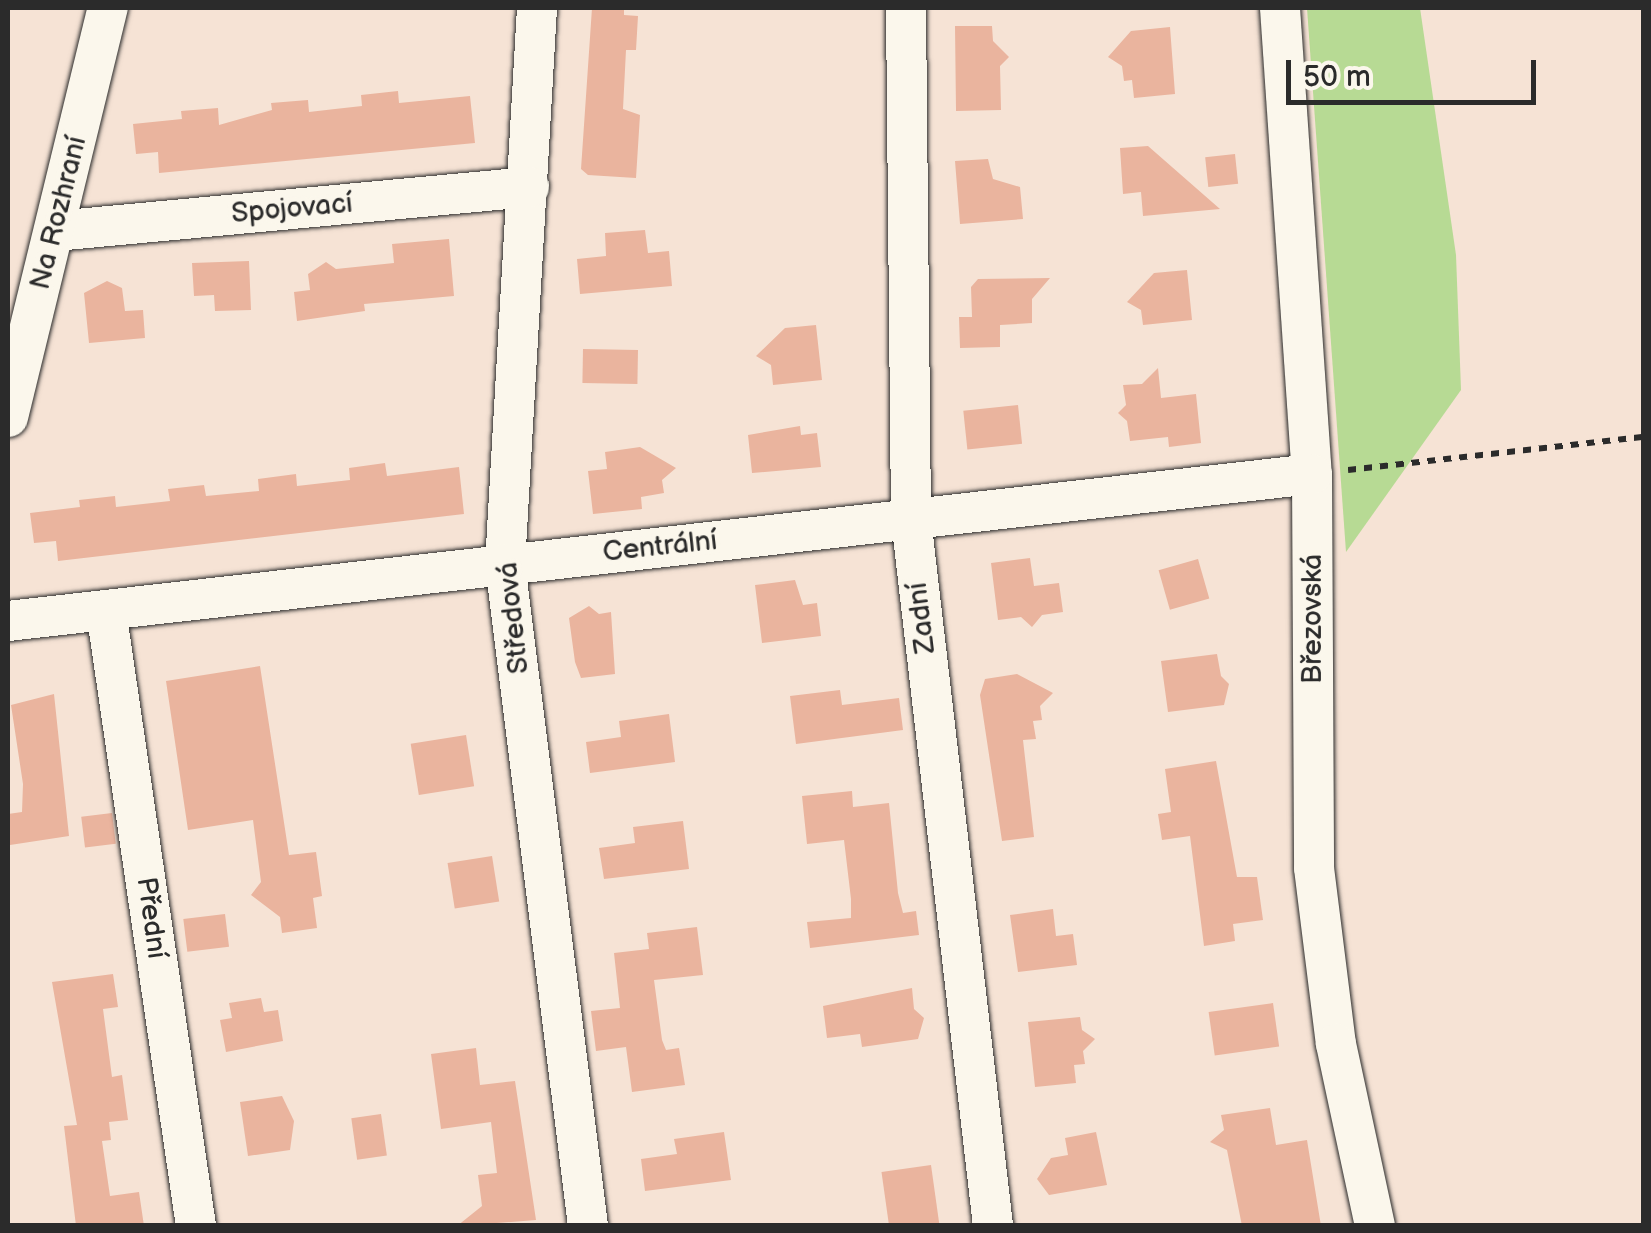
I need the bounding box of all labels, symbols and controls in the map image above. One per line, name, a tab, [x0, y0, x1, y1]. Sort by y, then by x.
scale bar	[1291, 40, 1541, 102]
text: 50 m	[1303, 59, 1371, 95]
street label: Na Rozhraní	[24, 133, 94, 293]
street label: Spojovací	[230, 187, 354, 231]
street label: Centrální	[601, 524, 719, 570]
street label: Březovská	[1296, 554, 1330, 684]
street label: Středová	[491, 561, 537, 675]
street label: Zadní	[901, 580, 943, 656]
street label: Přední	[129, 875, 173, 961]

